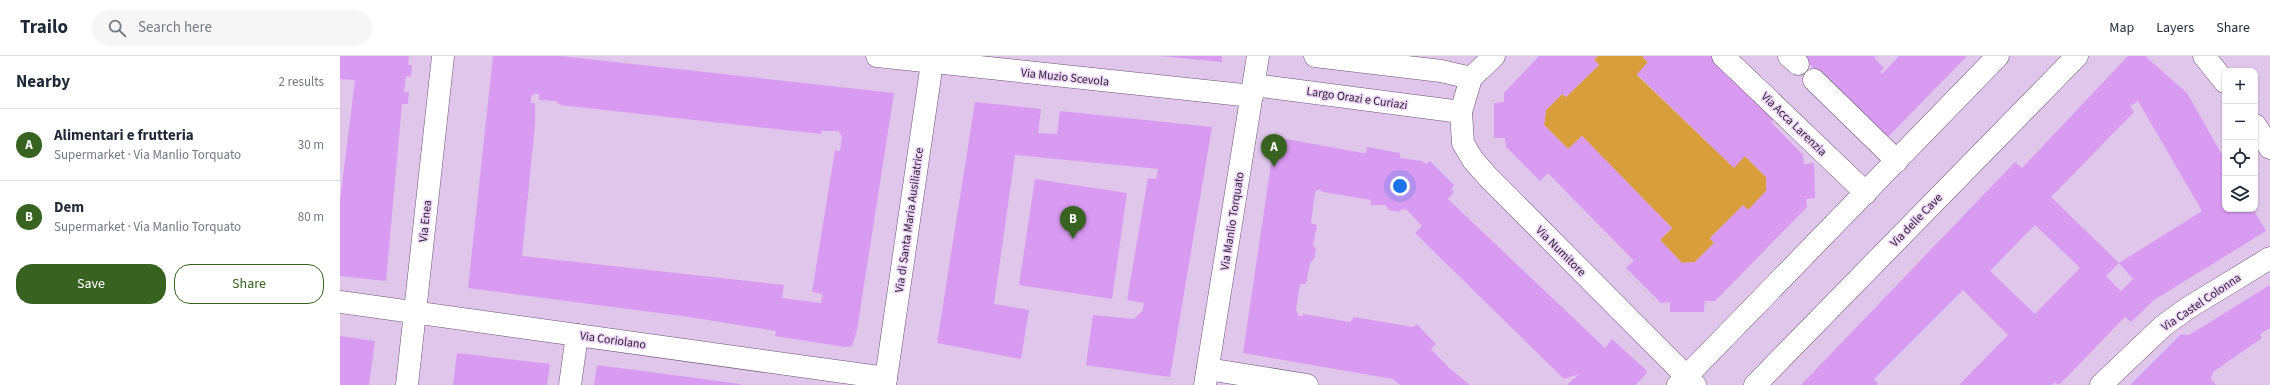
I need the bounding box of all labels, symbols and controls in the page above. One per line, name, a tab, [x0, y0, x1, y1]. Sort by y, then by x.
search box	[92, 10, 372, 46]
text: Trailo	[20, 14, 68, 41]
icon: search	[106, 17, 128, 39]
text: Search here	[138, 17, 212, 38]
text: Map	[2109, 18, 2134, 38]
text: Layers	[2156, 18, 2194, 38]
text: Share	[2216, 18, 2250, 38]
street label: Via Muzio Scevola	[1020, 64, 1110, 91]
map controls	[2222, 68, 2258, 212]
button: +	[2222, 68, 2258, 104]
text: Nearby	[16, 70, 70, 94]
text: 2 results	[279, 73, 324, 91]
street label: Largo Orazi e Curiazi	[1305, 83, 1409, 114]
street label: Via Acca Larenzia	[1757, 88, 1830, 160]
button: −	[2222, 104, 2258, 140]
text: Alimentari e frutteria	[54, 125, 194, 146]
pin: A	[1261, 134, 1287, 167]
text: A	[25, 136, 33, 154]
text: 30 m	[298, 136, 324, 154]
button: locate	[2222, 140, 2258, 176]
text: Supermarket · Via Manlio Torquato	[54, 146, 241, 164]
street label: Via di Santa Maria Ausiliatrice	[891, 146, 928, 294]
street label: Via Manlio Torquato	[1216, 171, 1249, 272]
your location	[1390, 176, 1410, 196]
button: layers	[2222, 176, 2258, 212]
street label: Via delle Cave	[1886, 190, 1946, 251]
text: Dem	[54, 197, 84, 218]
street label: Via Enea	[415, 199, 436, 243]
pin: B	[1060, 206, 1086, 239]
text: B	[25, 208, 33, 226]
text: 80 m	[298, 208, 324, 226]
text: Supermarket · Via Manlio Torquato	[54, 218, 241, 236]
street label: Via Numitore	[1532, 222, 1590, 280]
button: Save	[16, 264, 166, 304]
button: Share	[174, 264, 324, 304]
street label: Via Castel Colonna	[2158, 269, 2244, 335]
street label: Via Coriolano	[579, 327, 647, 354]

